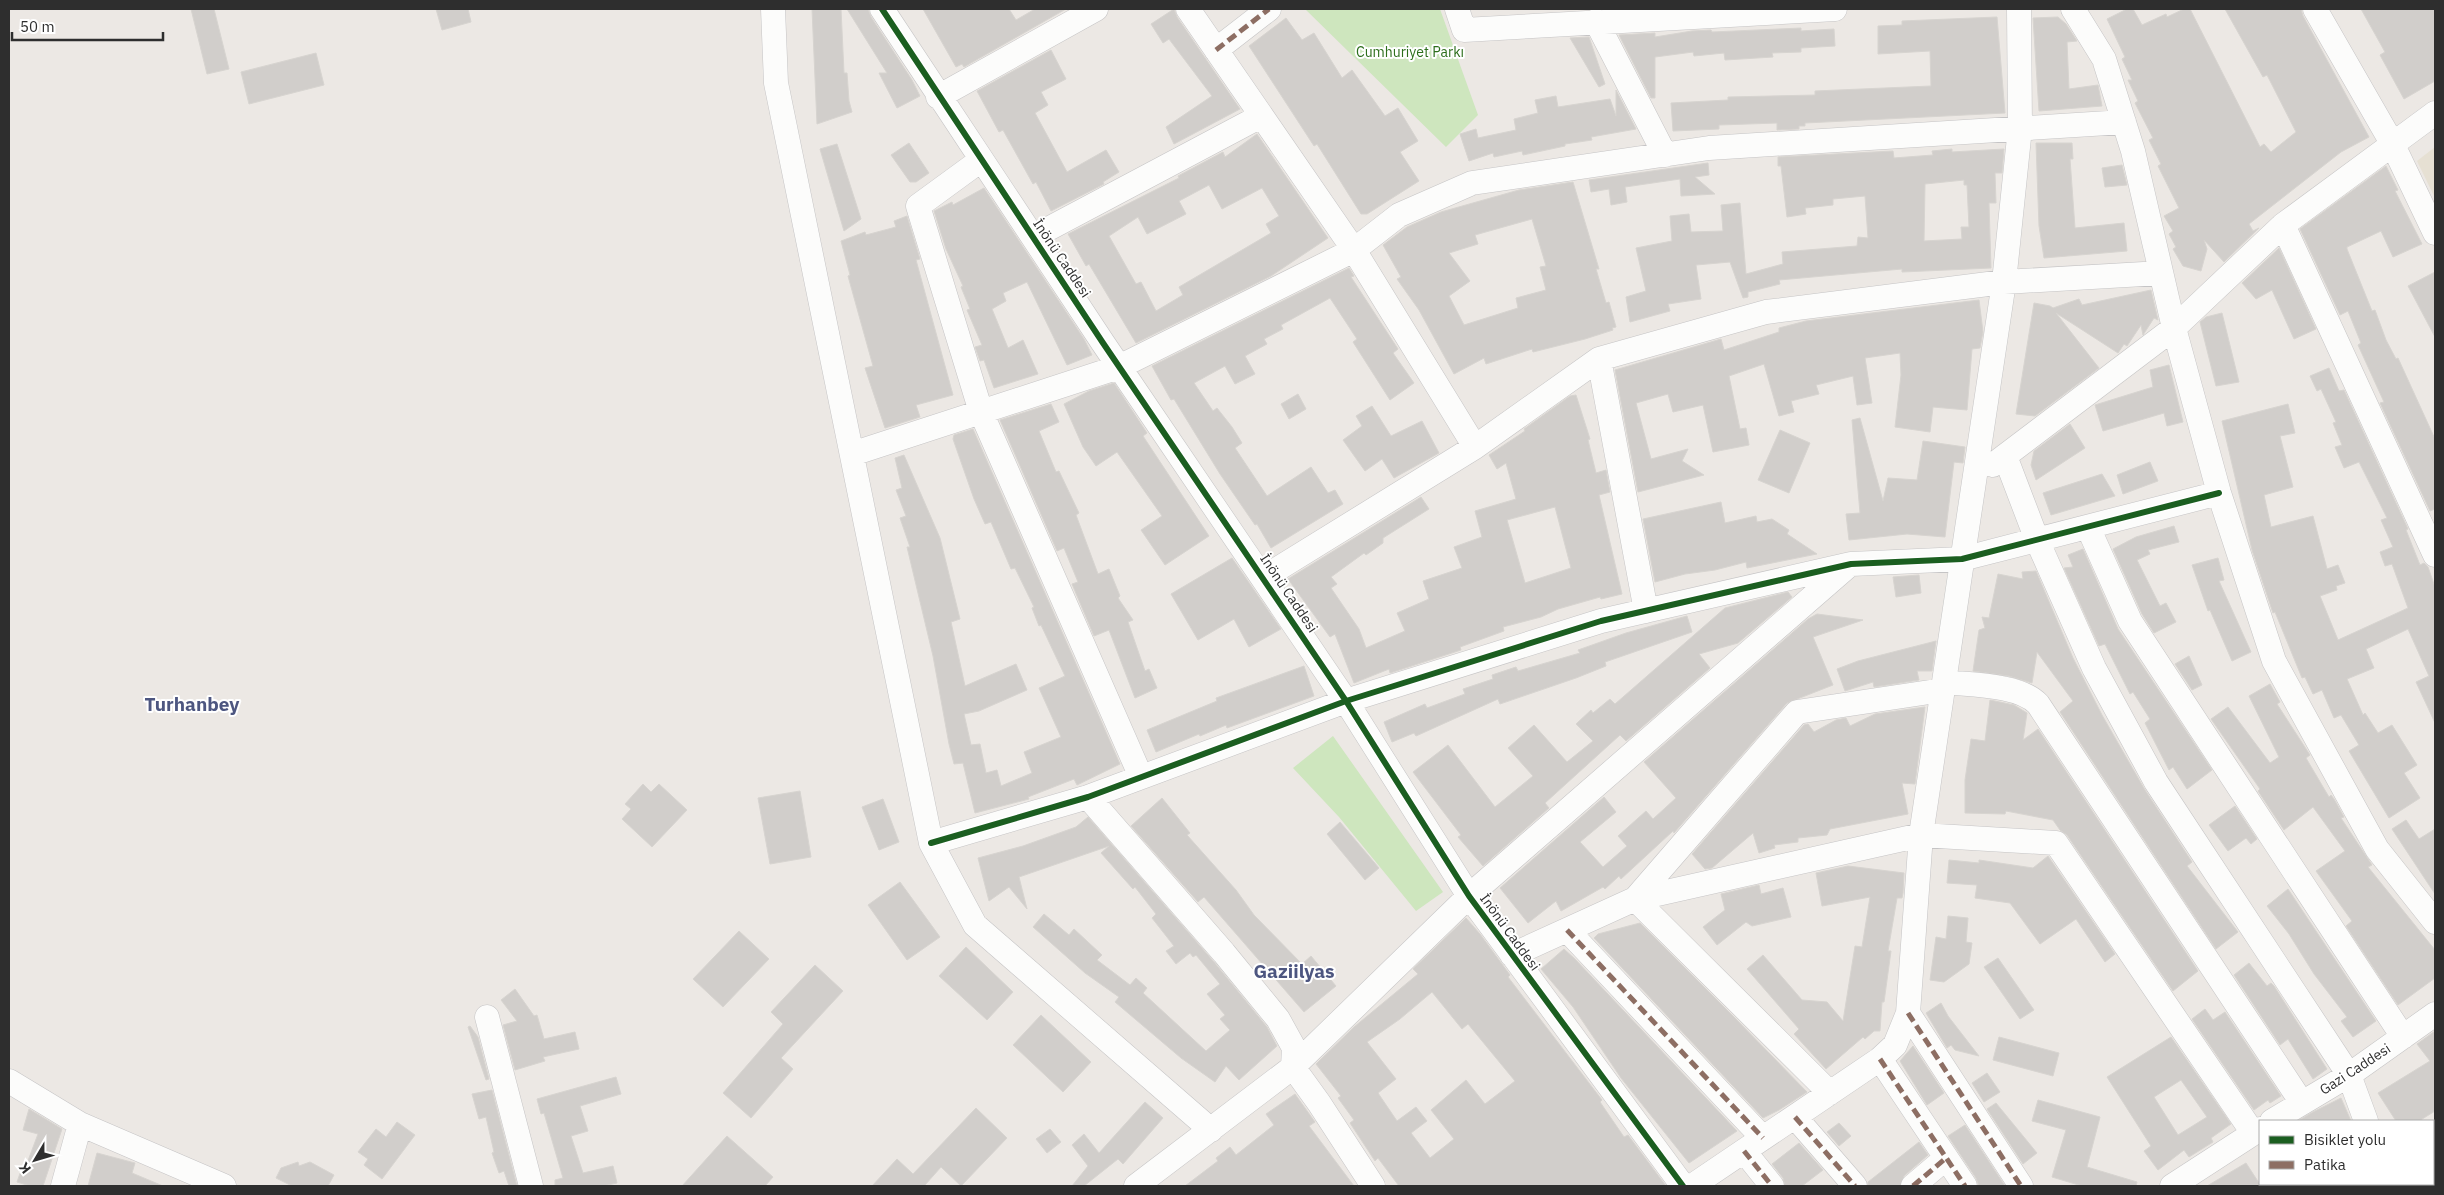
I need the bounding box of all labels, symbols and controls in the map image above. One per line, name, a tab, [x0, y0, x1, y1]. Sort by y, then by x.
scale bar	[12, 10, 164, 42]
text: 50 m	[20, 17, 55, 36]
park label: Cumhuriyet Parkı	[1356, 43, 1464, 61]
street label: İnönü Caddesi	[1029, 215, 1095, 301]
street label: İnönü Caddesi	[1256, 550, 1322, 636]
district label: Turhanbey	[145, 692, 240, 716]
street label: İnönü Caddesi	[1476, 890, 1544, 974]
district label: Gaziilyas	[1253, 959, 1335, 983]
street label: Gazi Caddesi	[2316, 1039, 2394, 1099]
legend	[2259, 1120, 2434, 1185]
text: Bisiklet yolu	[2304, 1130, 2386, 1149]
north arrow	[10, 1135, 60, 1185]
text: Patika	[2304, 1155, 2346, 1174]
text: K	[15, 1158, 35, 1177]

